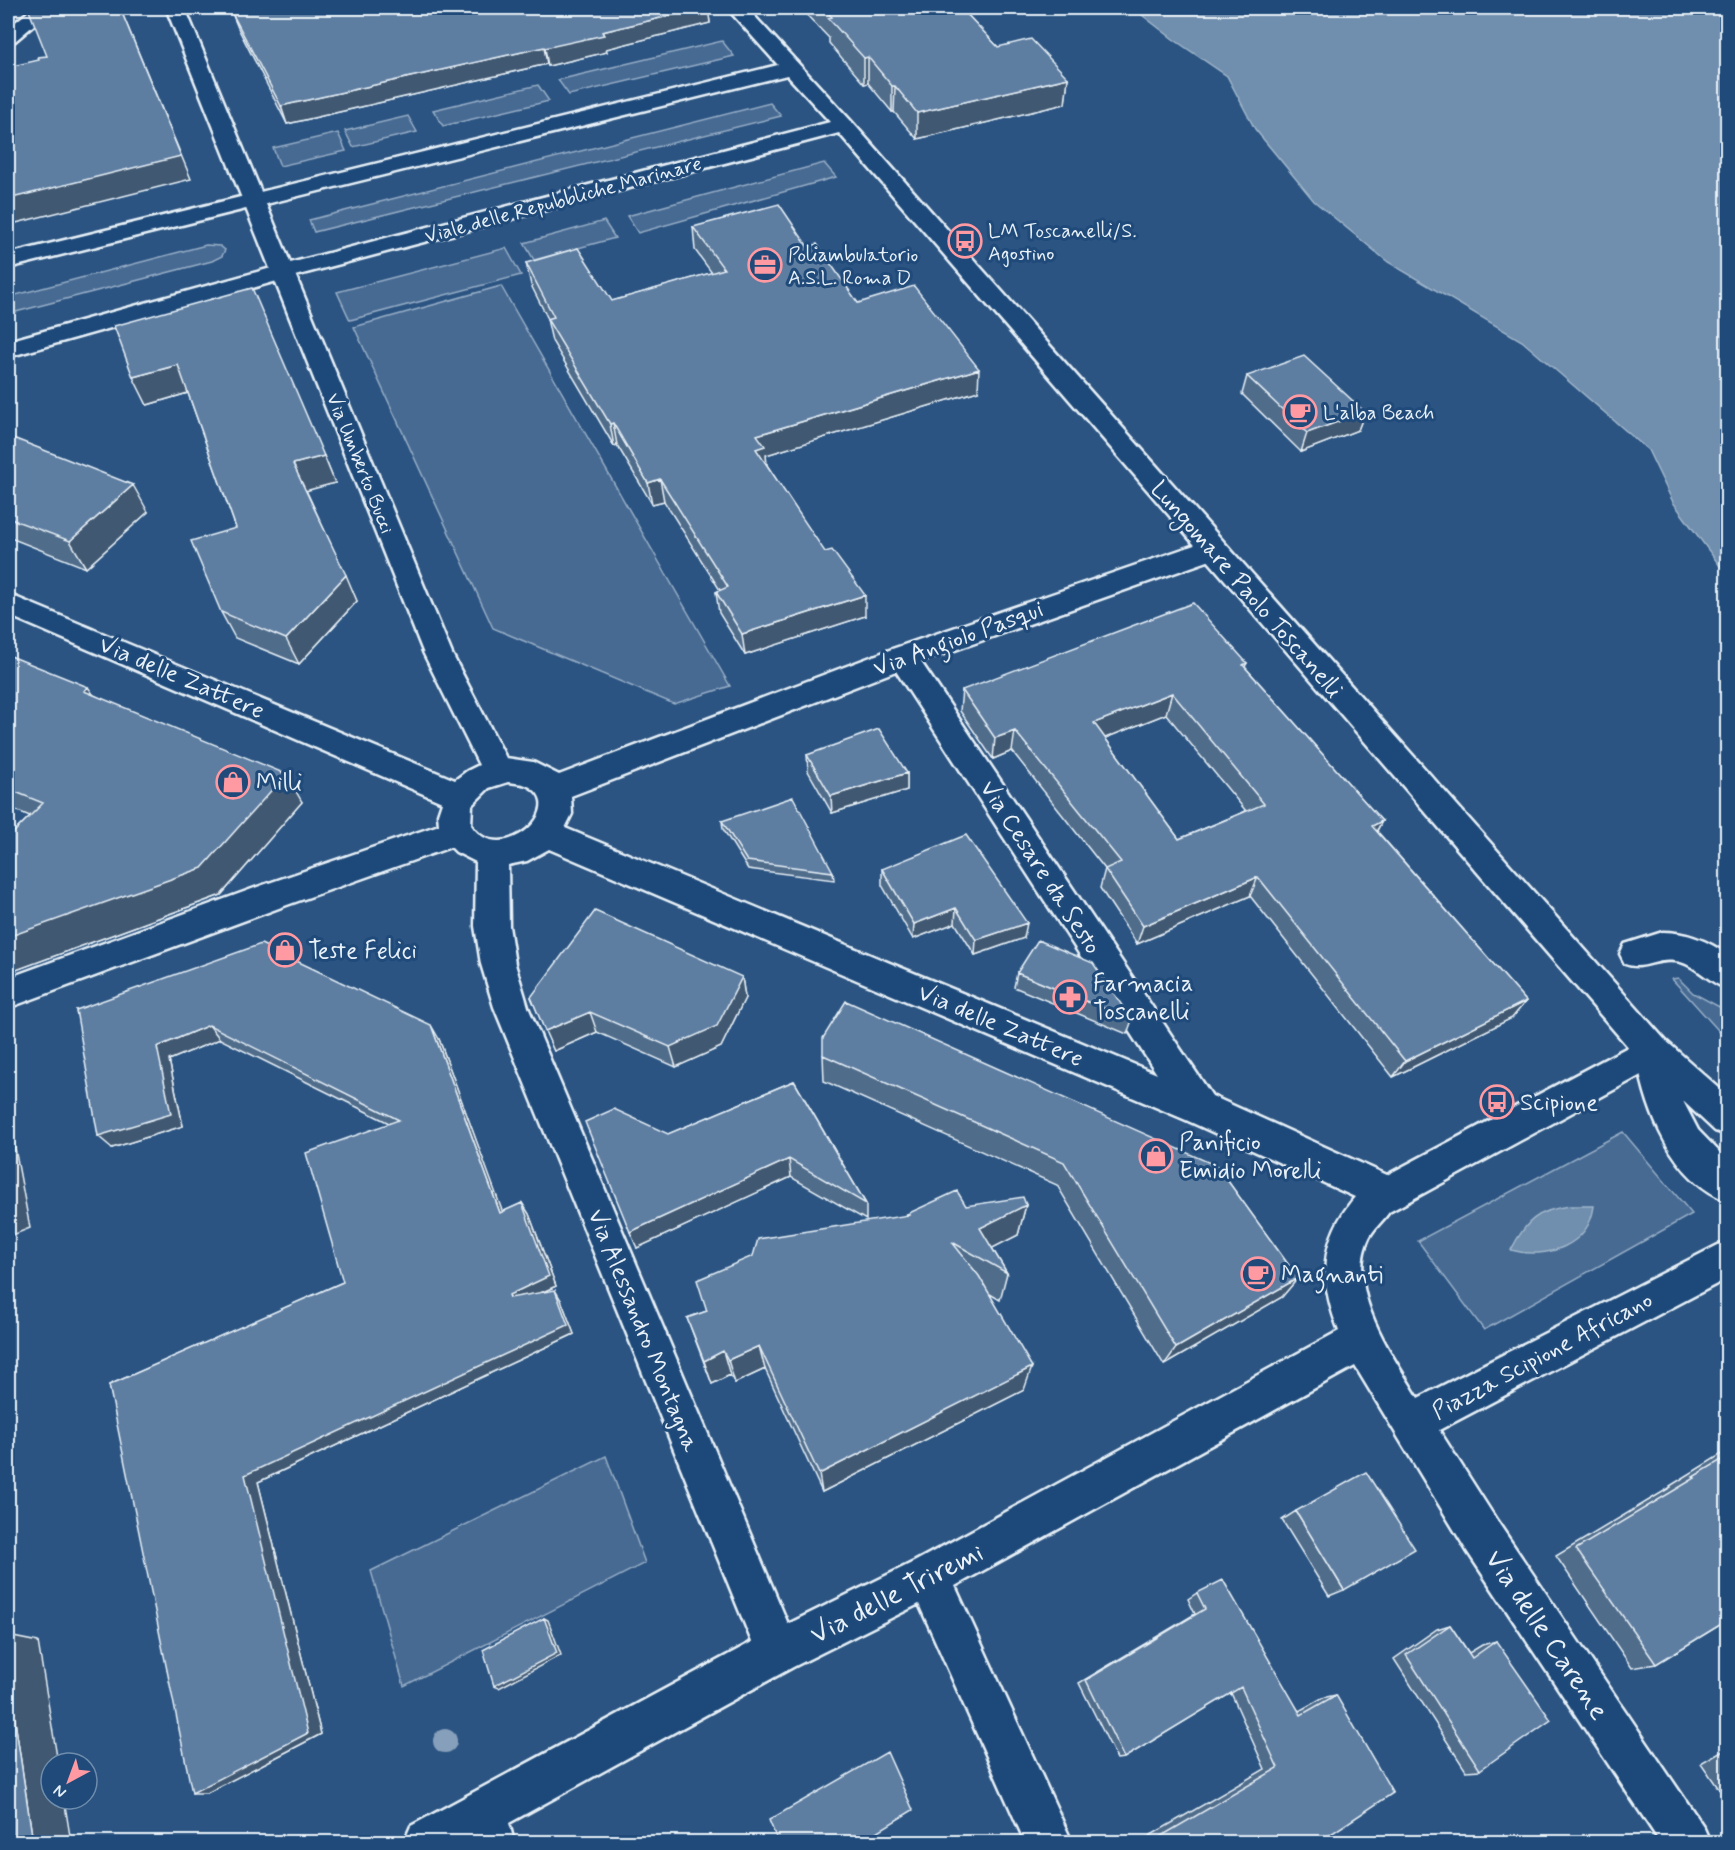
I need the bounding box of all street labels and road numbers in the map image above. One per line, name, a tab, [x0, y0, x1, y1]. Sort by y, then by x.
street label: Viale delle Repubbliche Marinare	[422, 150, 705, 250]
street label: Via Umberto Bucci	[319, 389, 400, 538]
street label: Lungomare Paolo Toscanelli	[1141, 475, 1349, 707]
street label: Via Angiolo Pasqui	[869, 594, 1049, 687]
street label: Via delle Zattere	[94, 630, 269, 727]
street label: Via Cesare da Sesto	[972, 775, 1108, 961]
street label: Via delle Zattere	[913, 978, 1088, 1075]
street label: Via Alessandro Montagna	[580, 1205, 706, 1457]
street label: Piazza Scipione Africano	[1427, 1285, 1658, 1428]
street label: Via delle Triremi	[804, 1535, 990, 1654]
street label: Via delle Carene	[1475, 1543, 1617, 1728]

